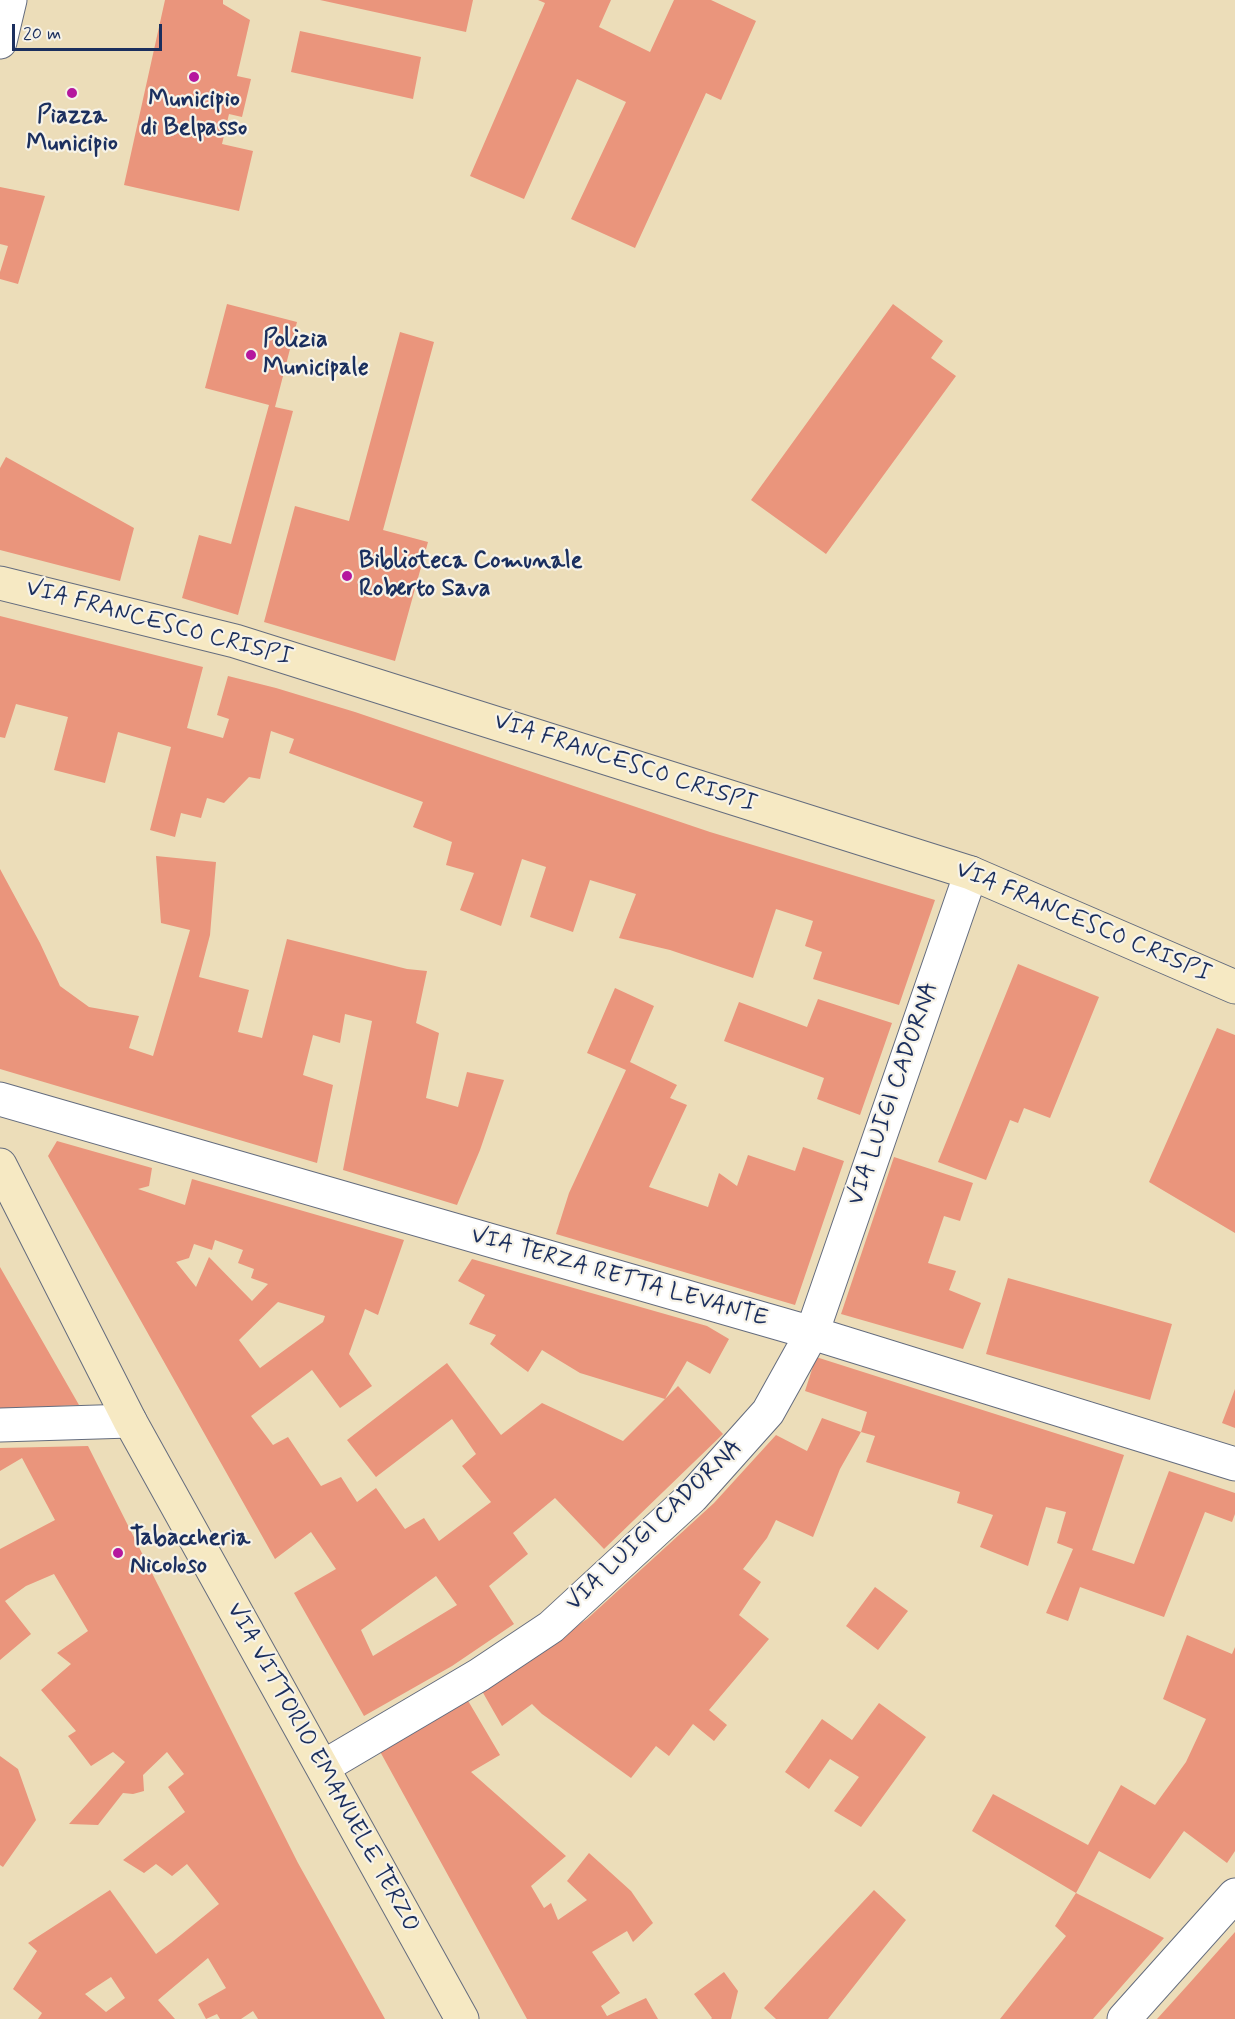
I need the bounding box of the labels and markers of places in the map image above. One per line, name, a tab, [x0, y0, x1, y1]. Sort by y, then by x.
marker: Municipio di Belpasso	[187, 70, 201, 84]
marker: Piazza Municipio	[65, 86, 79, 100]
place label: Municipio di Belpasso	[141, 87, 247, 143]
place label: Piazza Municipio	[26, 103, 118, 159]
place label: Polizia Municipale	[263, 327, 369, 383]
marker: Polizia Municipale	[244, 348, 258, 362]
place label: Biblioteca Comunale Roberto Sava	[359, 548, 583, 604]
marker: Biblioteca Comunale Roberto Sava	[340, 569, 354, 583]
place label: Tabaccheria Nicoloso	[130, 1525, 250, 1581]
marker: Tabaccheria Nicoloso	[111, 1546, 125, 1560]

